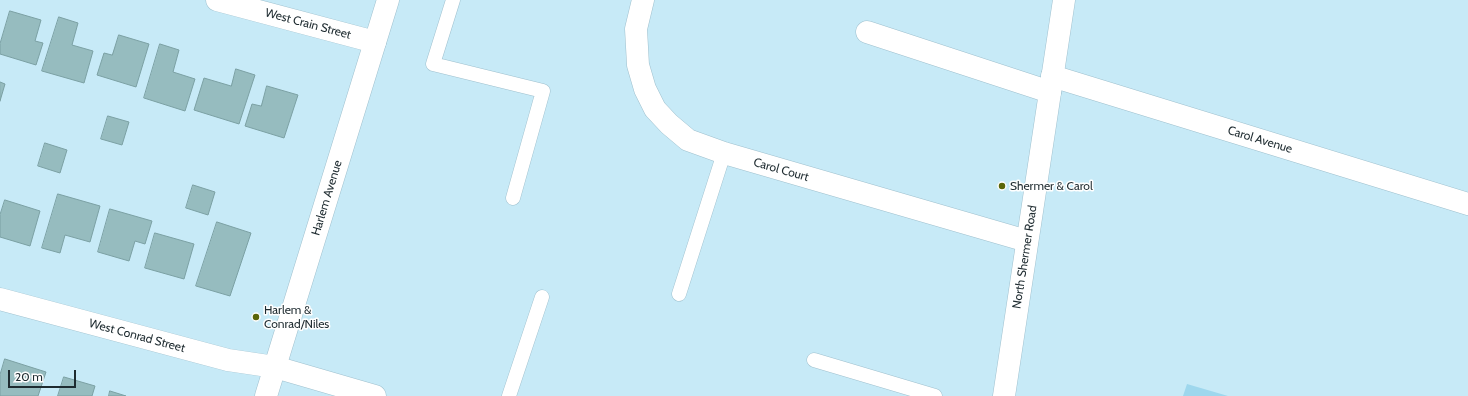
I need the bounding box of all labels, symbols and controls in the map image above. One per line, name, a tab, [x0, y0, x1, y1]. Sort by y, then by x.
street label: West Crain Street	[263, 6, 353, 42]
street label: Carol Avenue	[1226, 123, 1294, 157]
street label: Carol Court	[752, 155, 810, 185]
street label: Harlem Avenue	[309, 159, 345, 237]
place label: Shermer & Carol	[1010, 179, 1093, 193]
marker: Shermer & Carol	[997, 181, 1007, 191]
street label: North Shermer Road	[1010, 204, 1040, 310]
place label: Harlem & Conrad/Niles	[264, 303, 329, 331]
marker: Harlem & Conrad/Niles	[251, 312, 261, 322]
street label: West Conrad Street	[87, 316, 187, 356]
scale bar	[10, 362, 78, 388]
text: 20 m	[15, 369, 43, 384]

